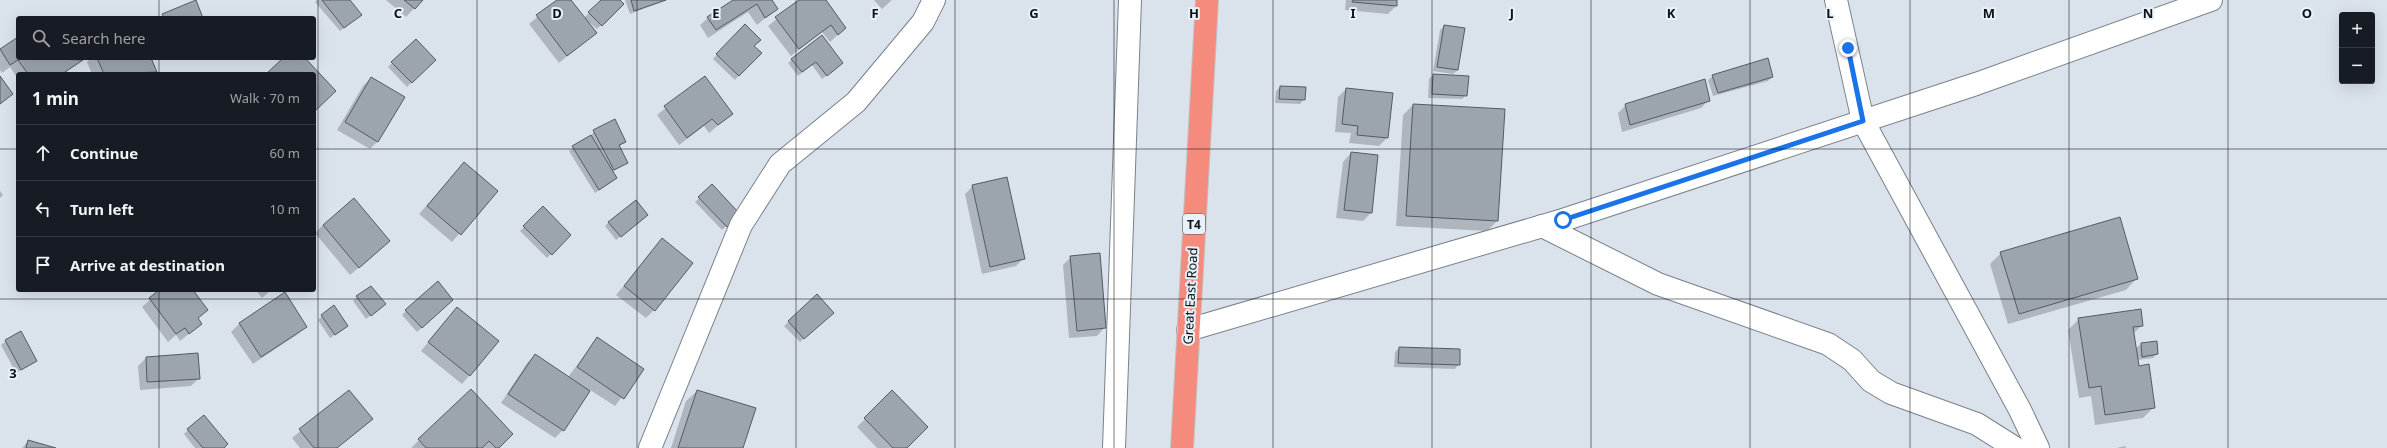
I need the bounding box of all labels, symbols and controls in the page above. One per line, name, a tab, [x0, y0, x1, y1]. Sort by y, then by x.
text: C	[394, 4, 402, 22]
text: D	[552, 4, 562, 22]
text: E	[712, 4, 720, 22]
text: F	[871, 4, 879, 22]
text: G	[1029, 4, 1039, 22]
text: H	[1189, 4, 1199, 22]
text: I	[1350, 4, 1356, 22]
text: J	[1509, 4, 1514, 22]
text: K	[1667, 4, 1676, 22]
text: L	[1826, 4, 1834, 22]
text: M	[1983, 4, 1995, 22]
text: N	[2143, 4, 2153, 22]
text: O	[2302, 4, 2312, 22]
map controls	[2339, 12, 2375, 84]
button: +	[2339, 12, 2375, 48]
search box	[16, 16, 316, 60]
icon: search	[30, 27, 52, 49]
text: Search here	[62, 28, 145, 48]
route end	[1839, 39, 1857, 57]
button: −	[2339, 48, 2375, 84]
text: 1 min	[32, 87, 79, 110]
text: Walk · 70 m	[230, 89, 300, 107]
icon: ahead	[32, 142, 54, 164]
text: Continue	[70, 143, 138, 163]
text: 60 m	[270, 144, 300, 162]
icon: left	[32, 198, 54, 220]
text: Turn left	[70, 199, 134, 219]
text: 10 m	[270, 200, 300, 218]
route start	[1554, 211, 1572, 229]
road number: T4	[1183, 214, 1205, 234]
street label: Great East Road	[1178, 247, 1202, 345]
icon: arrive	[32, 254, 54, 276]
text: Arrive at destination	[70, 255, 225, 275]
text: 3	[9, 364, 17, 382]

